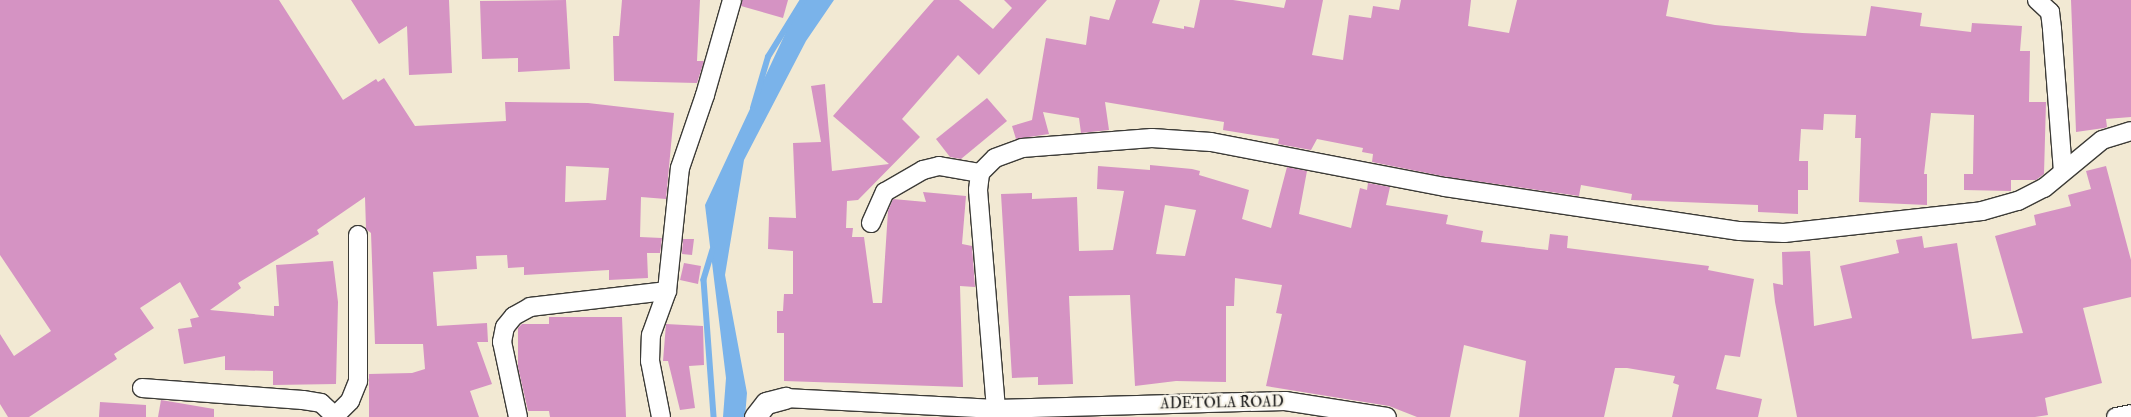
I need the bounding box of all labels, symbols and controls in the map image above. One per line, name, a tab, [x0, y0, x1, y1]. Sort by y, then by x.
street label: ADETOLA ROAD	[1160, 393, 1284, 413]

